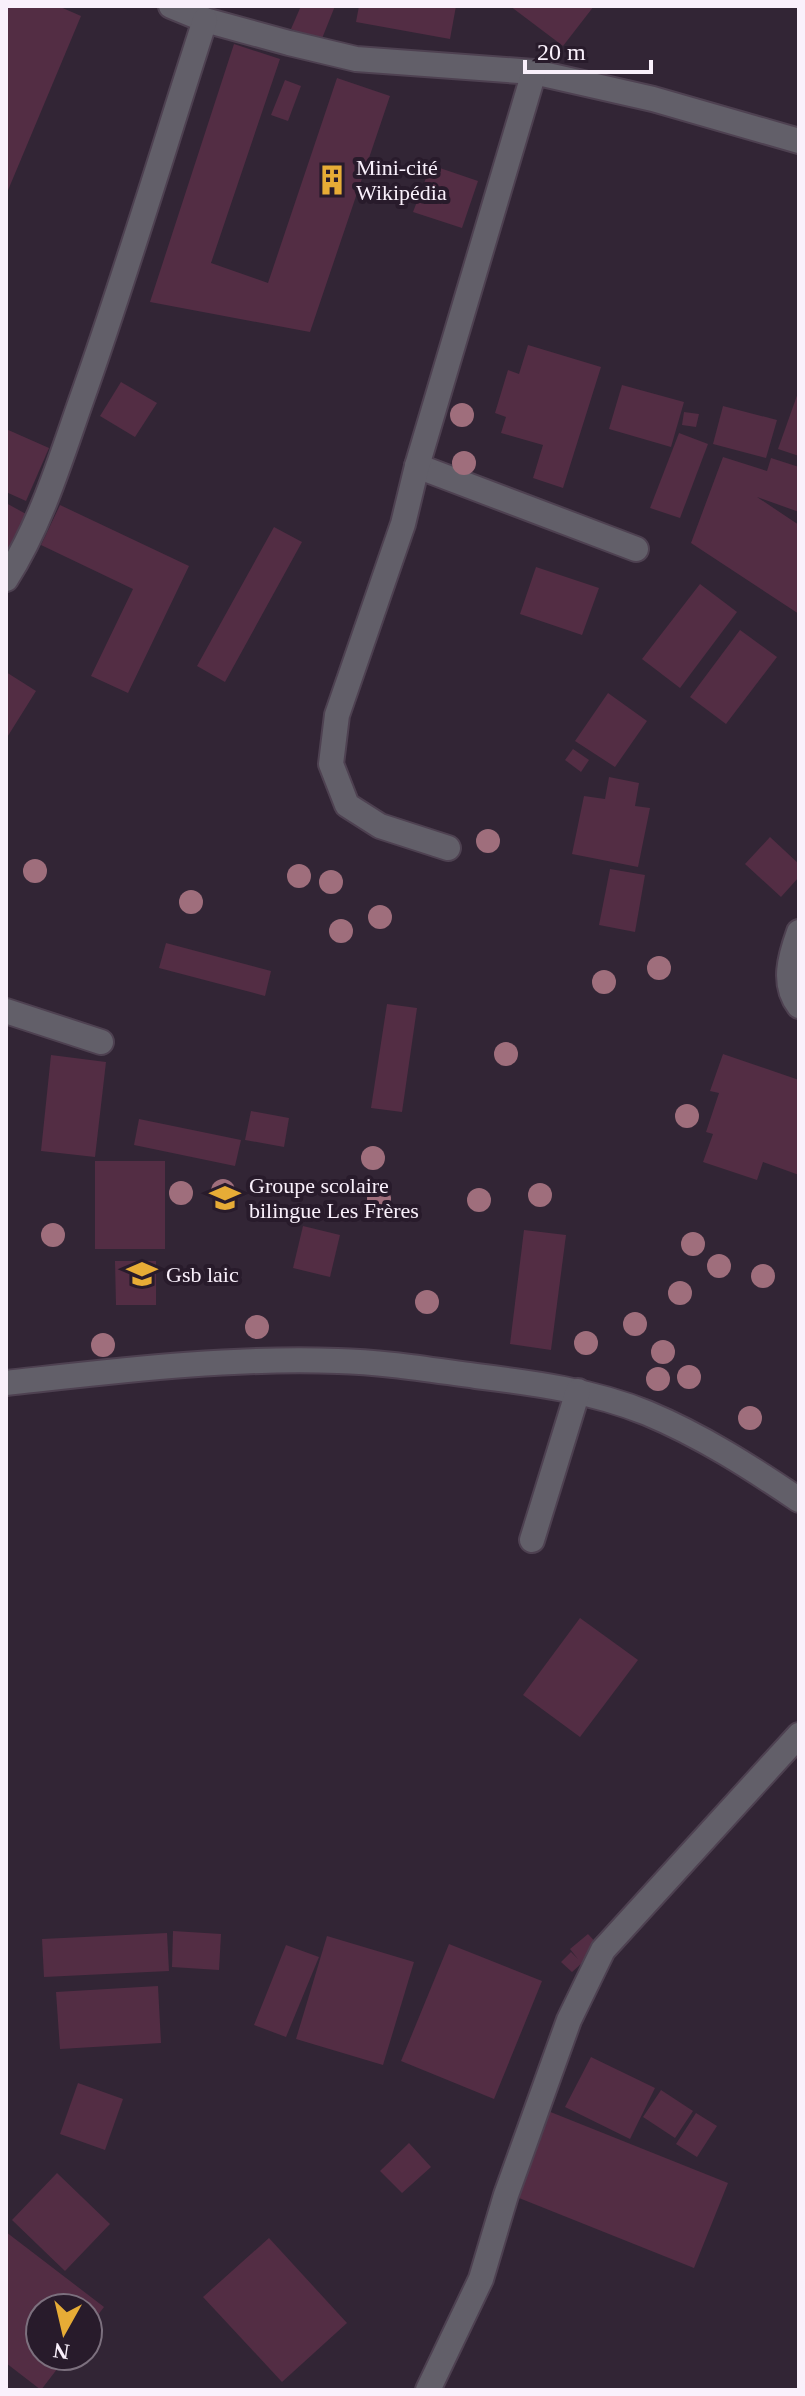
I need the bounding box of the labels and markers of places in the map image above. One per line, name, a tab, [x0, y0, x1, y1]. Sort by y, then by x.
place label: Mini-cité Wikipédia	[356, 155, 447, 205]
building icon: Mini-cité Wikipédia	[315, 163, 349, 197]
place label: Groupe scolaire bilingue Les Frères	[249, 1173, 419, 1223]
school or university icon: Groupe scolaire bilingue Les Frères	[208, 1181, 242, 1215]
school or university icon: Gsb laic	[125, 1257, 159, 1291]
place label: Gsb laic	[166, 1262, 239, 1287]

